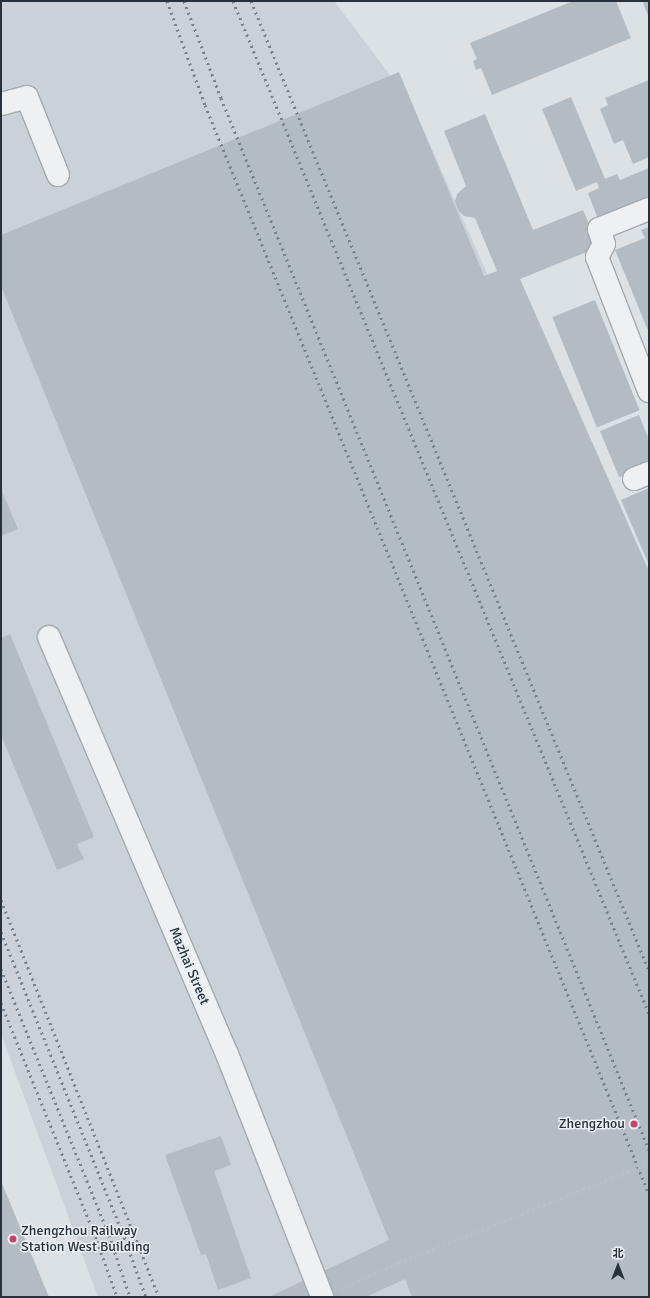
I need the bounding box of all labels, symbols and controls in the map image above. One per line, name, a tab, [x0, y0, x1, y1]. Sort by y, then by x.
street label: Mazhai Street	[165, 925, 213, 1007]
place label: Zhengzhou	[559, 1116, 625, 1132]
marker: Zhengzhou	[628, 1118, 640, 1130]
place label: Zhengzhou Railway Station West Building	[21, 1223, 150, 1256]
marker: Zhengzhou Railway Station West Building	[8, 1234, 18, 1244]
north arrow	[598, 1246, 638, 1286]
text: 北	[613, 1247, 624, 1260]

